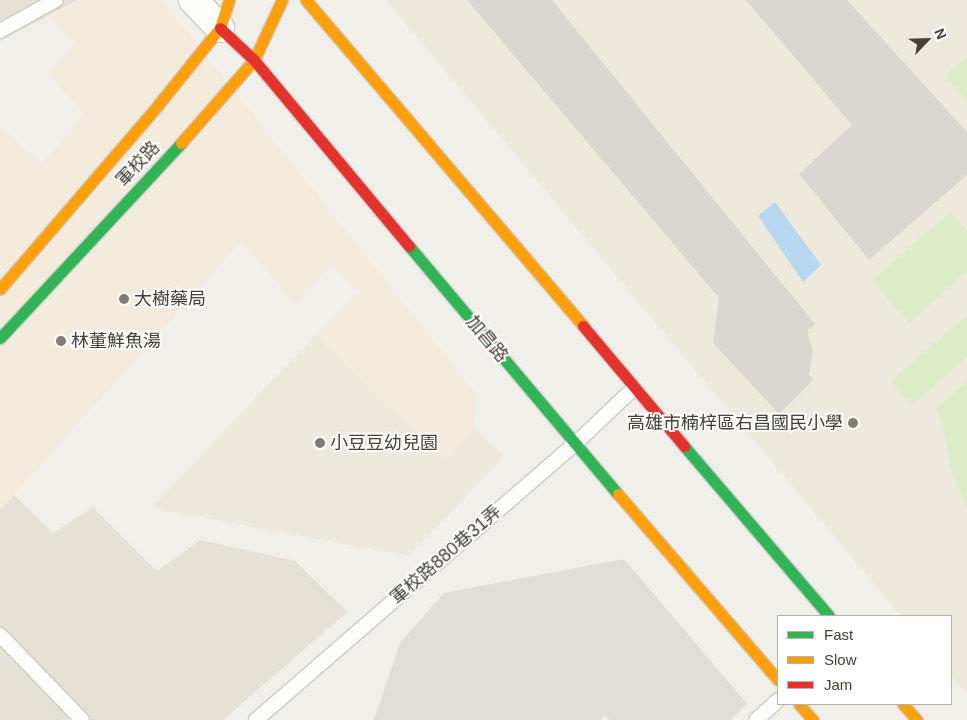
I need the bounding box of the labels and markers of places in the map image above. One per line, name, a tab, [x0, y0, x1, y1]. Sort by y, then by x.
place label: 大樹藥局	[134, 288, 206, 310]
marker: 大樹藥局	[118, 293, 130, 305]
place label: 林董鮮魚湯	[71, 330, 161, 352]
marker: 林董鮮魚湯	[55, 335, 67, 347]
place label: 高雄市楠梓區右昌國民小學	[627, 412, 843, 434]
marker: 高雄市楠梓區右昌國民小學	[847, 417, 859, 429]
place label: 小豆豆幼兒園	[330, 432, 438, 454]
marker: 小豆豆幼兒園	[314, 437, 326, 449]

